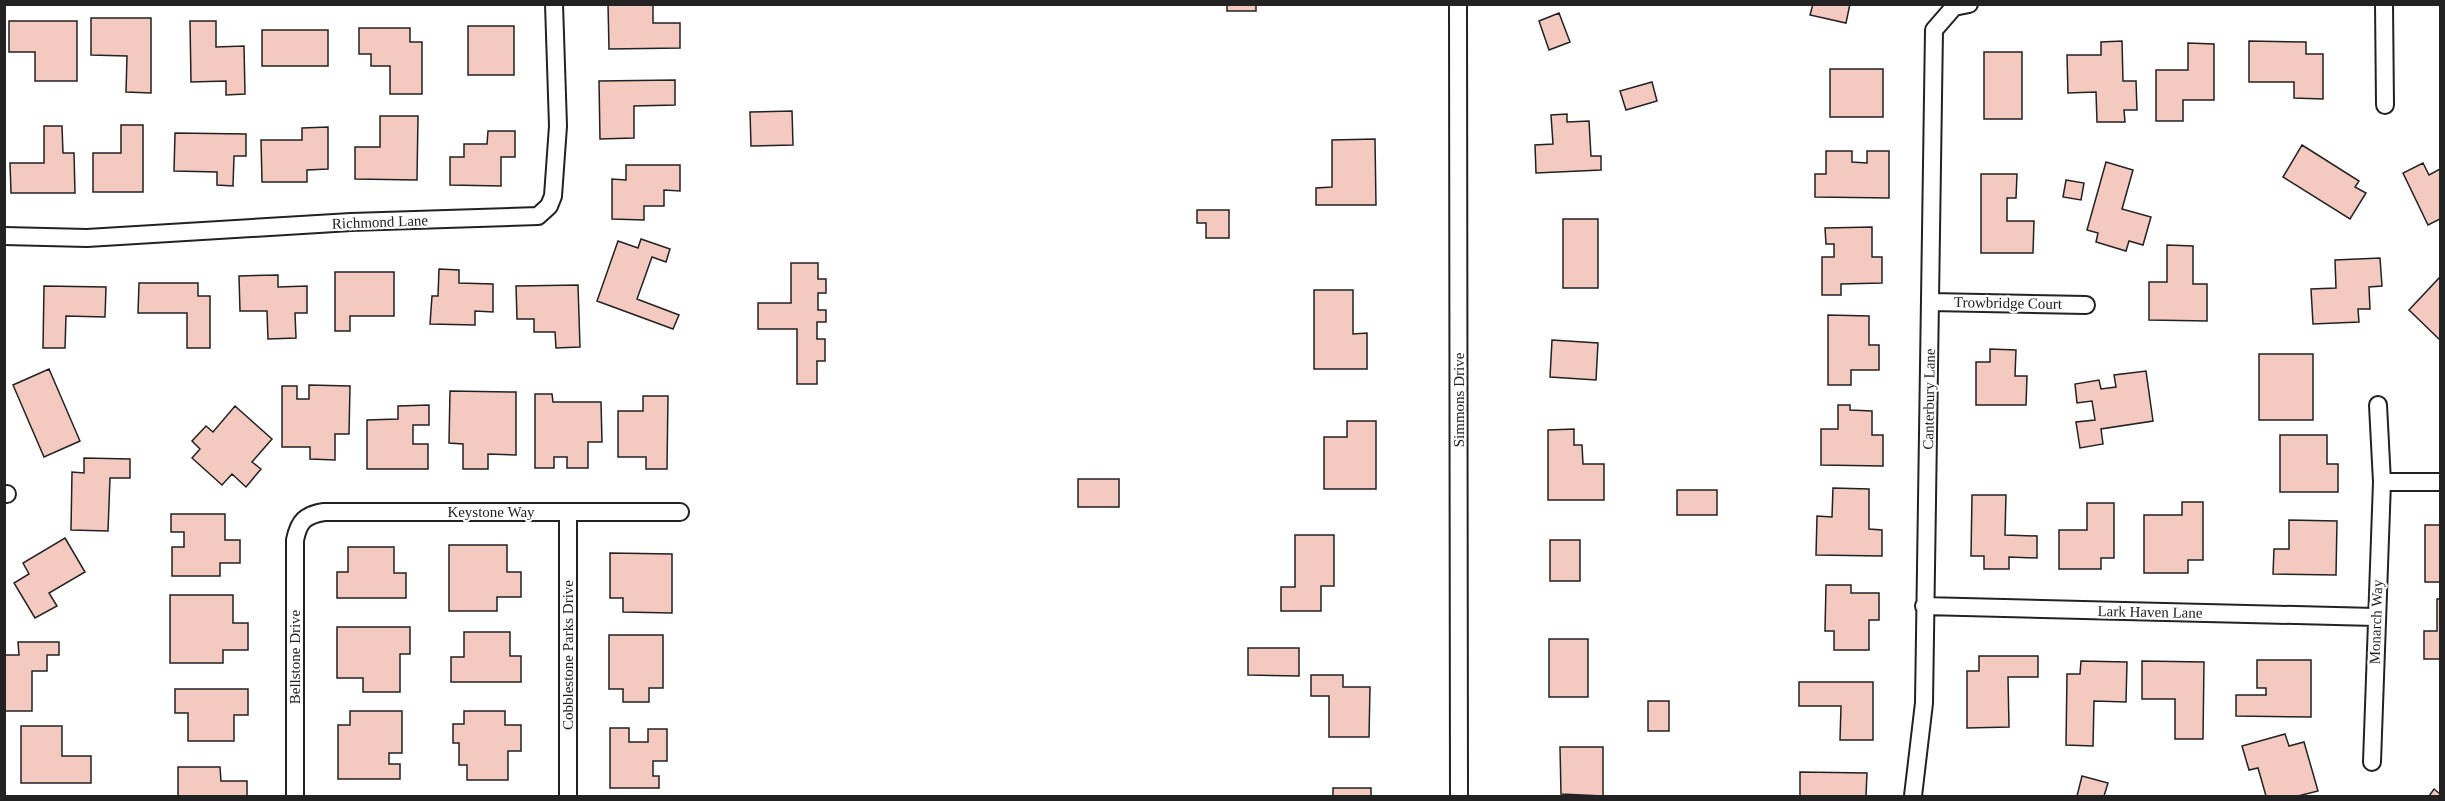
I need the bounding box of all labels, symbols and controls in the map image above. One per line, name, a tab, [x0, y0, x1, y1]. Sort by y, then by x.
street label: Richmond Lane	[332, 212, 429, 232]
street label: Trowbridge Court	[1954, 294, 2063, 312]
street label: Canterbury Lane	[1920, 348, 1938, 450]
street label: Simmons Drive	[1451, 352, 1467, 447]
street label: Keystone Way	[447, 504, 535, 520]
street label: Monarch Way	[2367, 579, 2385, 665]
street label: Cobblestone Parks Drive	[560, 580, 576, 730]
street label: Lark Haven Lane	[2097, 603, 2203, 621]
street label: Bellstone Drive	[287, 609, 303, 704]

